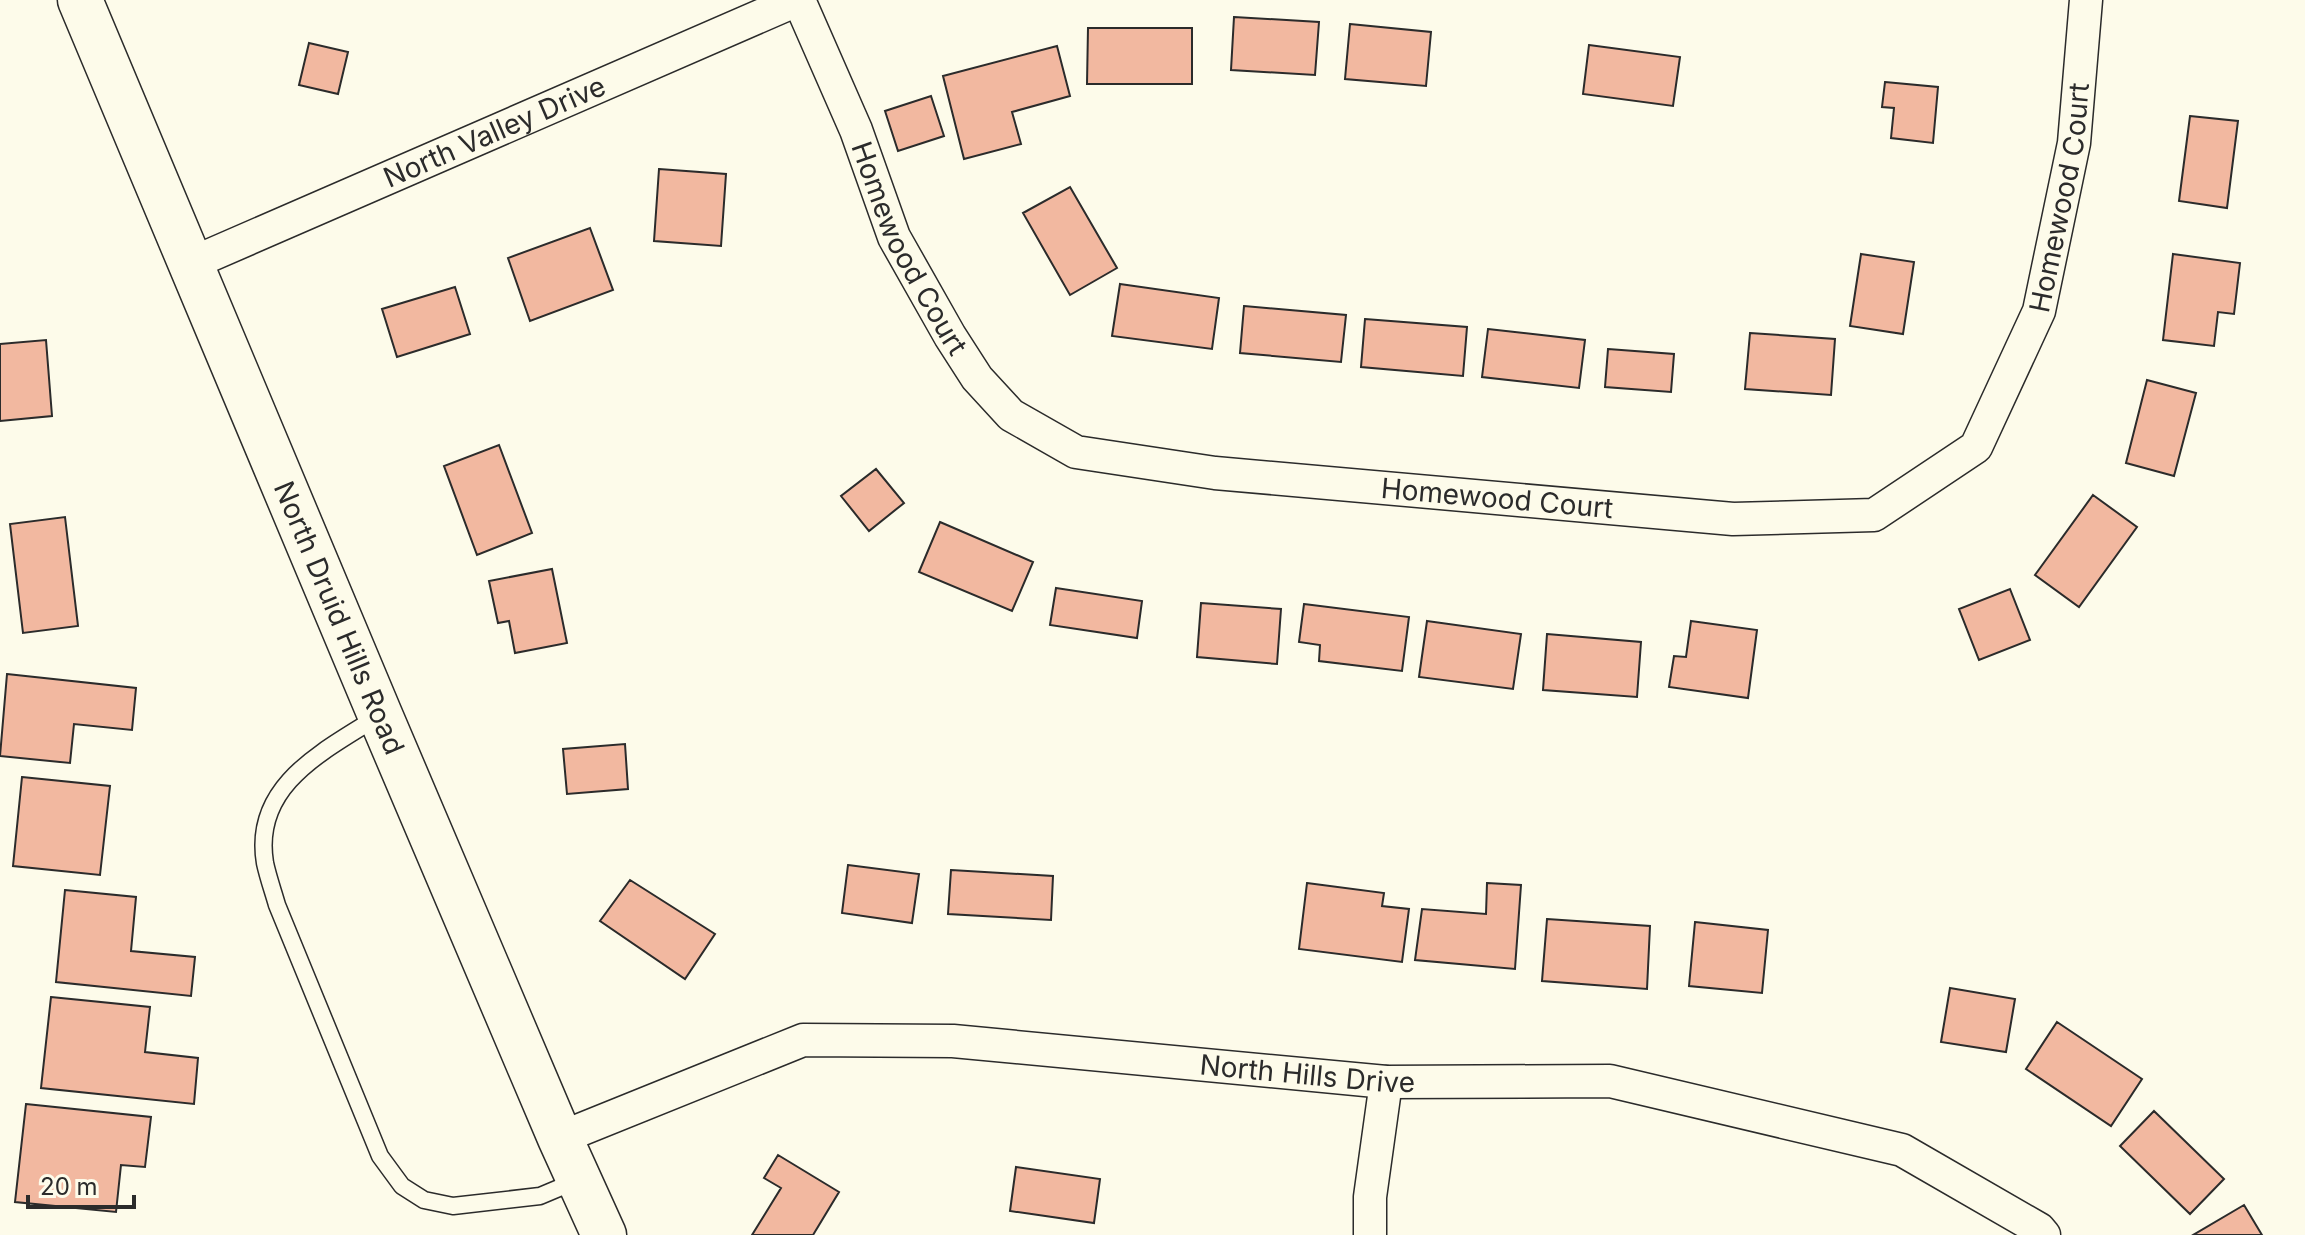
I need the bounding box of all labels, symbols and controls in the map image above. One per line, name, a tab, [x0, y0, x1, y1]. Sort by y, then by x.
street label: North Valley Drive	[378, 68, 611, 195]
street label: Homewood Court	[2022, 81, 2096, 315]
street label: Homewood Court	[845, 137, 975, 361]
street label: Homewood Court	[1380, 471, 1615, 525]
street label: North Druid Hills Road	[267, 476, 412, 759]
street label: North Hills Drive	[1198, 1047, 1415, 1099]
scale bar	[28, 1159, 134, 1209]
text: 20 m	[40, 1172, 98, 1201]

